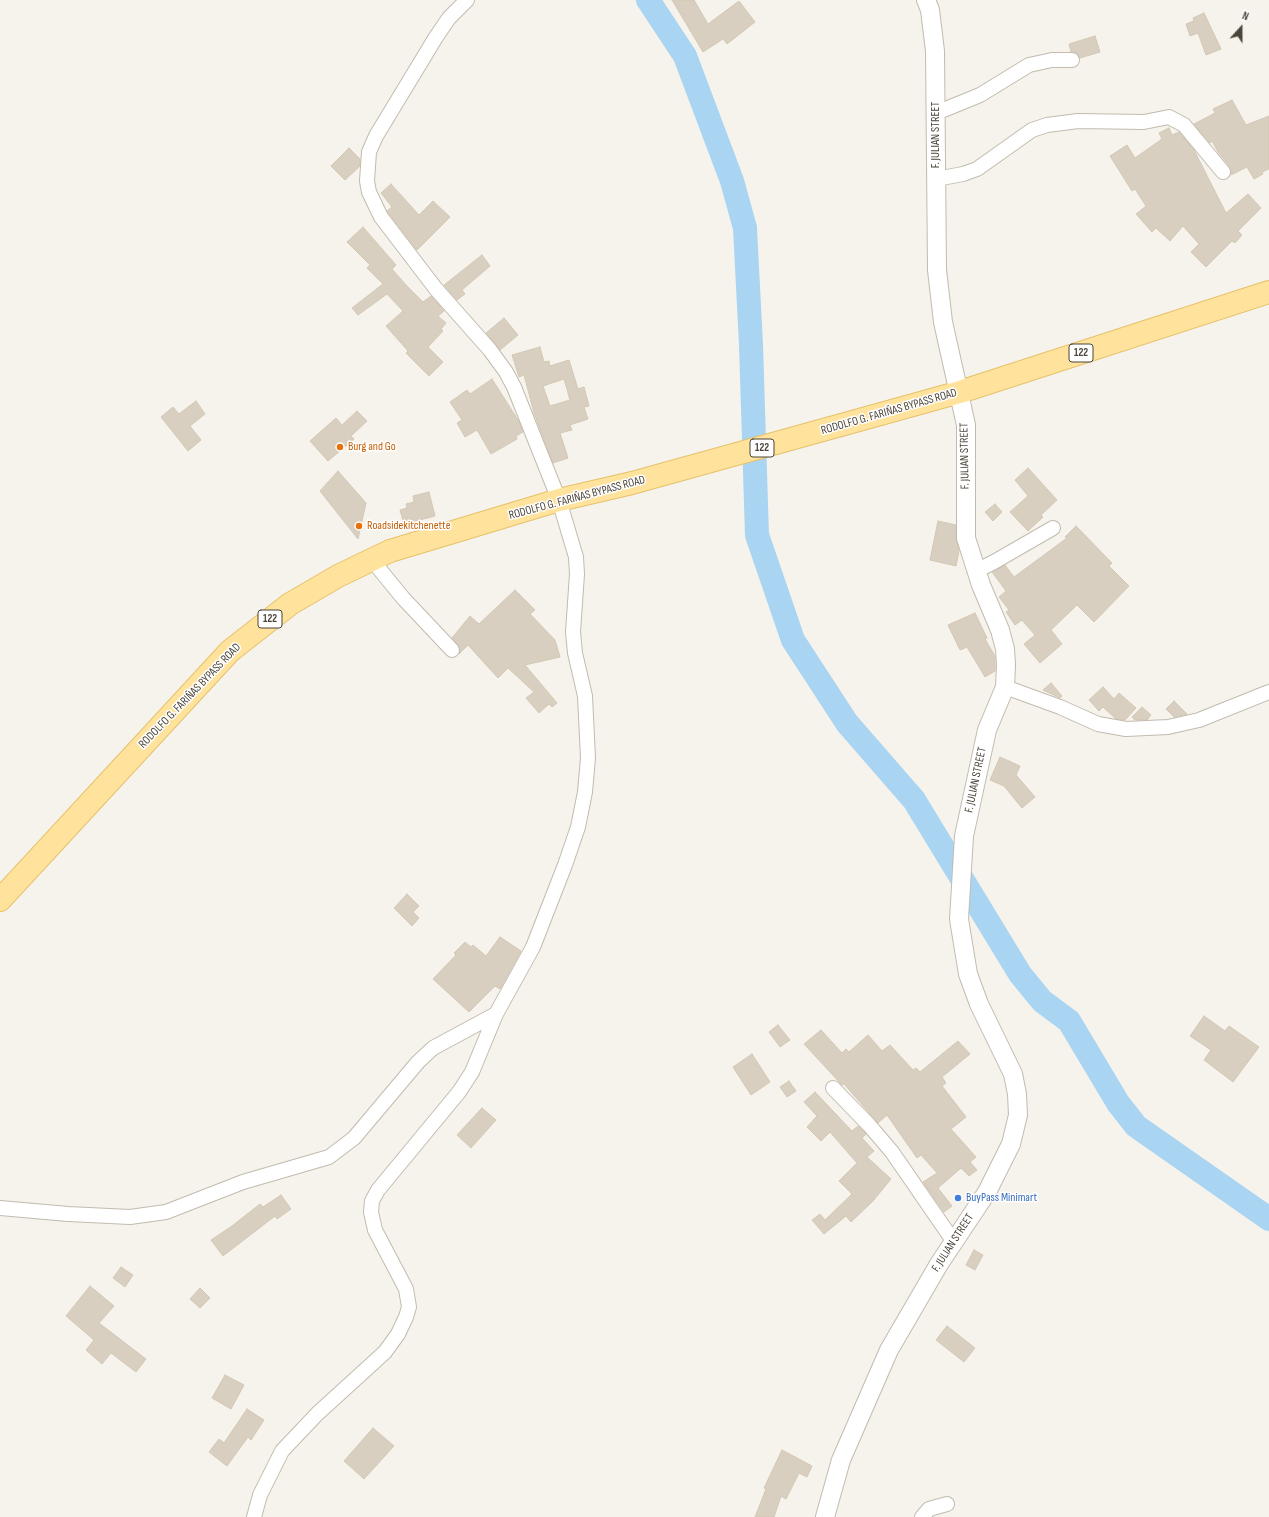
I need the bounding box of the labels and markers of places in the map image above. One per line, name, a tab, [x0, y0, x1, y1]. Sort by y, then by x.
place label: Burg and Go	[348, 440, 396, 454]
marker: Burg and Go	[335, 442, 345, 452]
place label: Roadsidekitchenette	[367, 519, 450, 533]
marker: Roadsidekitchenette	[354, 521, 364, 531]
place label: BuyPass Minimart	[966, 1191, 1037, 1205]
marker: BuyPass Minimart	[953, 1193, 963, 1203]

